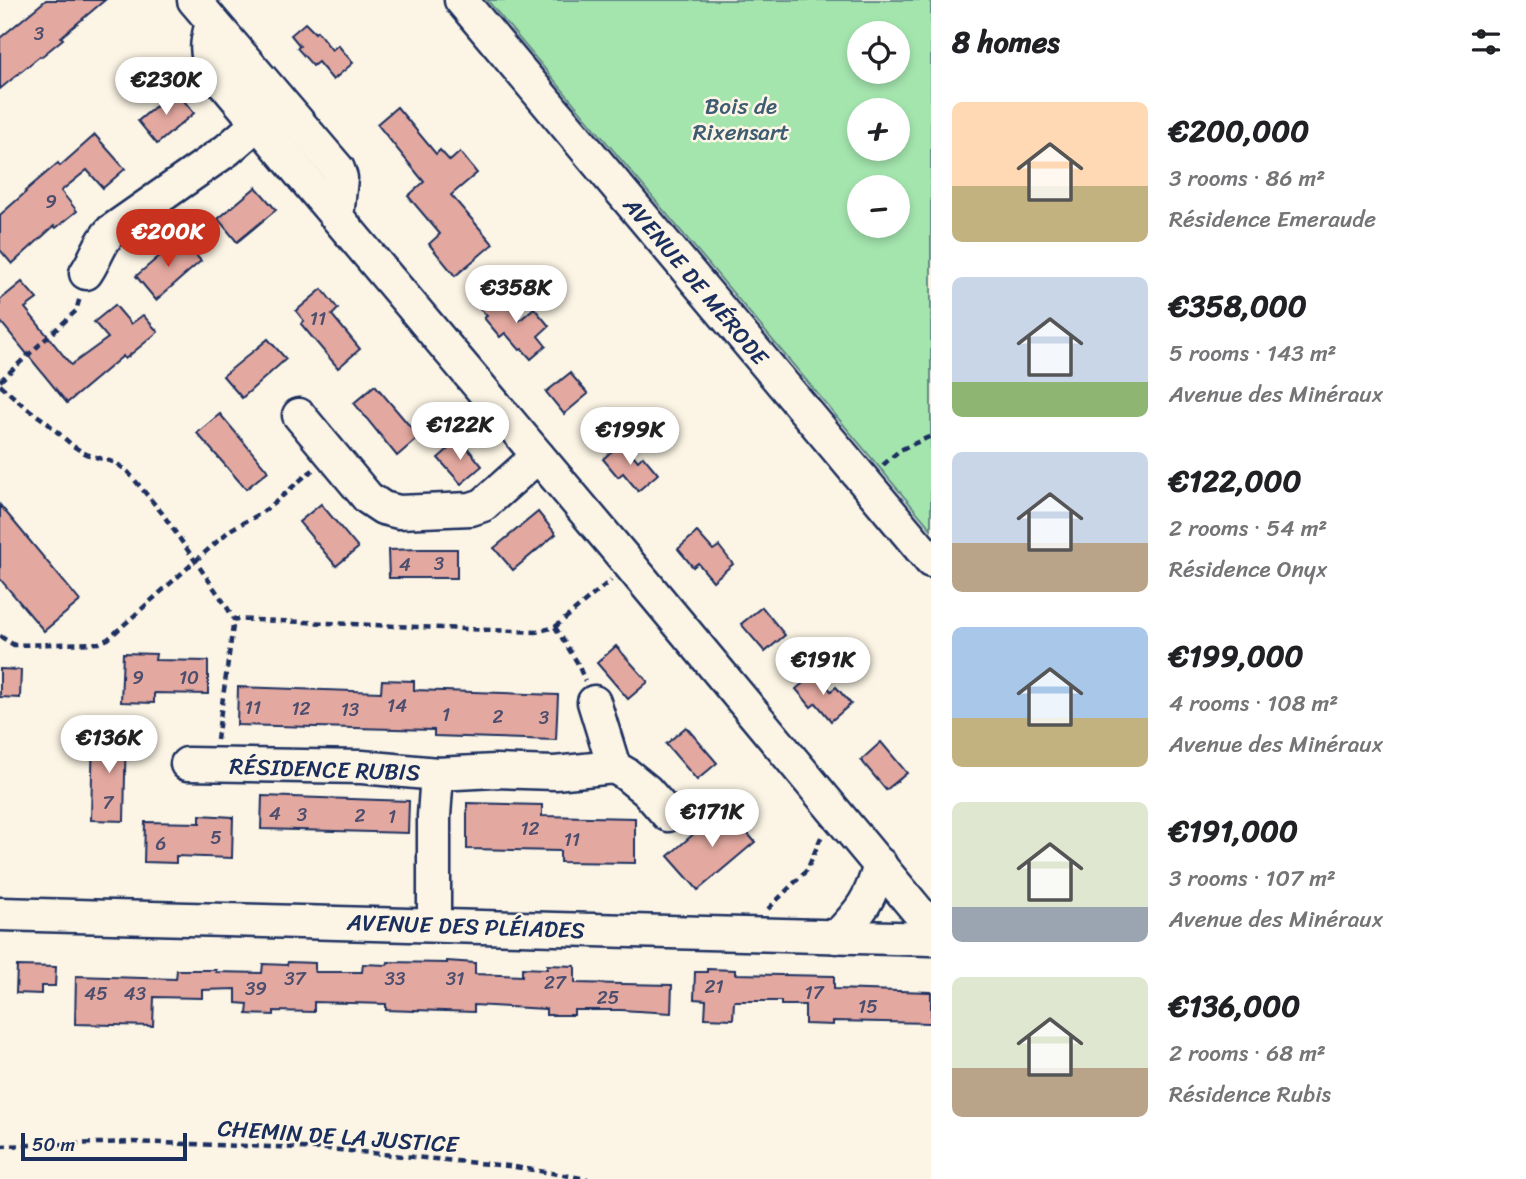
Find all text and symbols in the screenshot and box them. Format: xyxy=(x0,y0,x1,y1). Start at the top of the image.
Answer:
text: 8 homes xyxy=(952,15,1060,69)
house number: 3 xyxy=(34,17,45,50)
map controls xyxy=(847,21,910,238)
button: locate xyxy=(847,21,910,84)
icon: filters xyxy=(1467,23,1505,61)
pin: €230K xyxy=(117,58,215,117)
text: €230K xyxy=(131,59,201,100)
park label: Bois de Rixensart xyxy=(693,86,789,153)
button: + xyxy=(847,98,910,161)
text: €200,000 xyxy=(1169,104,1309,158)
icon: home xyxy=(1008,130,1092,214)
text: 3 rooms · 86 m² xyxy=(1169,158,1325,199)
button: − xyxy=(847,175,910,238)
house number: 9 xyxy=(45,185,57,218)
street label: AVENUE DE MÉRODE xyxy=(612,187,780,376)
text: Résidence Emeraude xyxy=(1169,199,1376,240)
pin: €200K xyxy=(119,210,217,269)
text: €200K xyxy=(132,211,204,252)
pin: €358K xyxy=(467,266,565,325)
text: €358K xyxy=(481,267,551,308)
text: €358,000 xyxy=(1169,279,1307,333)
house number: 11 xyxy=(310,302,326,335)
icon: home xyxy=(1008,305,1092,389)
text: 5 rooms · 143 m² xyxy=(1169,333,1337,374)
text: Avenue des Minéraux xyxy=(1169,374,1383,415)
pin: €122K xyxy=(411,402,509,462)
text: €122K xyxy=(427,404,493,445)
pin: €199K xyxy=(581,407,679,467)
text: €199K xyxy=(596,409,664,450)
text: €122,000 xyxy=(1169,454,1301,508)
icon: home xyxy=(1008,480,1092,564)
text: 2 rooms · 54 m² xyxy=(1169,508,1327,549)
house number: 3 xyxy=(434,547,445,580)
house number: 4 xyxy=(399,548,411,581)
text: Résidence Onyx xyxy=(1169,549,1328,590)
text: €199,000 xyxy=(1169,629,1304,683)
pin: €191K xyxy=(774,638,872,697)
text: €191K xyxy=(791,639,855,680)
icon: home xyxy=(1008,655,1092,739)
house number: 9 xyxy=(132,661,144,694)
house number: 10 xyxy=(179,661,199,694)
text: 4 rooms · 108 m² xyxy=(1169,683,1338,724)
house number: 14 xyxy=(387,689,407,722)
house number: 11 xyxy=(245,691,261,724)
house number: 12 xyxy=(291,692,311,725)
house number: 13 xyxy=(341,693,360,726)
house number: 1 xyxy=(442,698,450,731)
house number: 2 xyxy=(493,700,504,733)
house number: 3 xyxy=(539,701,550,734)
pin: €136K xyxy=(60,716,158,775)
text: €136K xyxy=(77,717,141,758)
text: Avenue des Minéraux xyxy=(1169,724,1383,765)
street label: RÉSIDENCE RUBIS xyxy=(229,746,421,793)
house number: 7 xyxy=(103,786,115,819)
pin: €171K xyxy=(663,790,761,849)
text: €171K xyxy=(681,791,743,832)
house number: 4 xyxy=(269,797,281,830)
house number: 3 xyxy=(297,798,308,831)
house number: 2 xyxy=(355,799,366,832)
house number: 1 xyxy=(388,800,396,833)
text: €191,000 xyxy=(1169,804,1298,858)
house number: 12 xyxy=(520,812,540,845)
house number: 5 xyxy=(210,821,222,854)
house number: 11 xyxy=(564,823,580,856)
house number: 6 xyxy=(156,827,166,860)
icon: home xyxy=(1008,830,1092,914)
text: 3 rooms · 107 m² xyxy=(1169,858,1336,899)
text: Avenue des Minéraux xyxy=(1169,899,1383,940)
street label: AVENUE DES PLÉIADES xyxy=(345,902,586,951)
house number: 37 xyxy=(284,962,307,995)
house number: 33 xyxy=(385,962,406,995)
house number: 31 xyxy=(446,962,464,995)
house number: 27 xyxy=(544,966,567,999)
house number: 21 xyxy=(704,970,724,1003)
house number: 39 xyxy=(245,972,267,1005)
house number: 17 xyxy=(804,976,825,1009)
house number: 45 xyxy=(84,977,108,1010)
house number: 43 xyxy=(124,977,147,1010)
text: €136,000 xyxy=(1169,979,1300,1033)
house number: 25 xyxy=(597,981,620,1014)
house number: 15 xyxy=(858,990,878,1023)
icon: home xyxy=(1008,1005,1092,1089)
text: 2 rooms · 68 m² xyxy=(1169,1033,1326,1074)
text: Résidence Rubis xyxy=(1169,1074,1331,1115)
street label: CHEMIN DE LA JUSTICE xyxy=(216,1108,461,1165)
text: 50 m xyxy=(32,1128,75,1161)
scale bar xyxy=(21,1130,187,1162)

